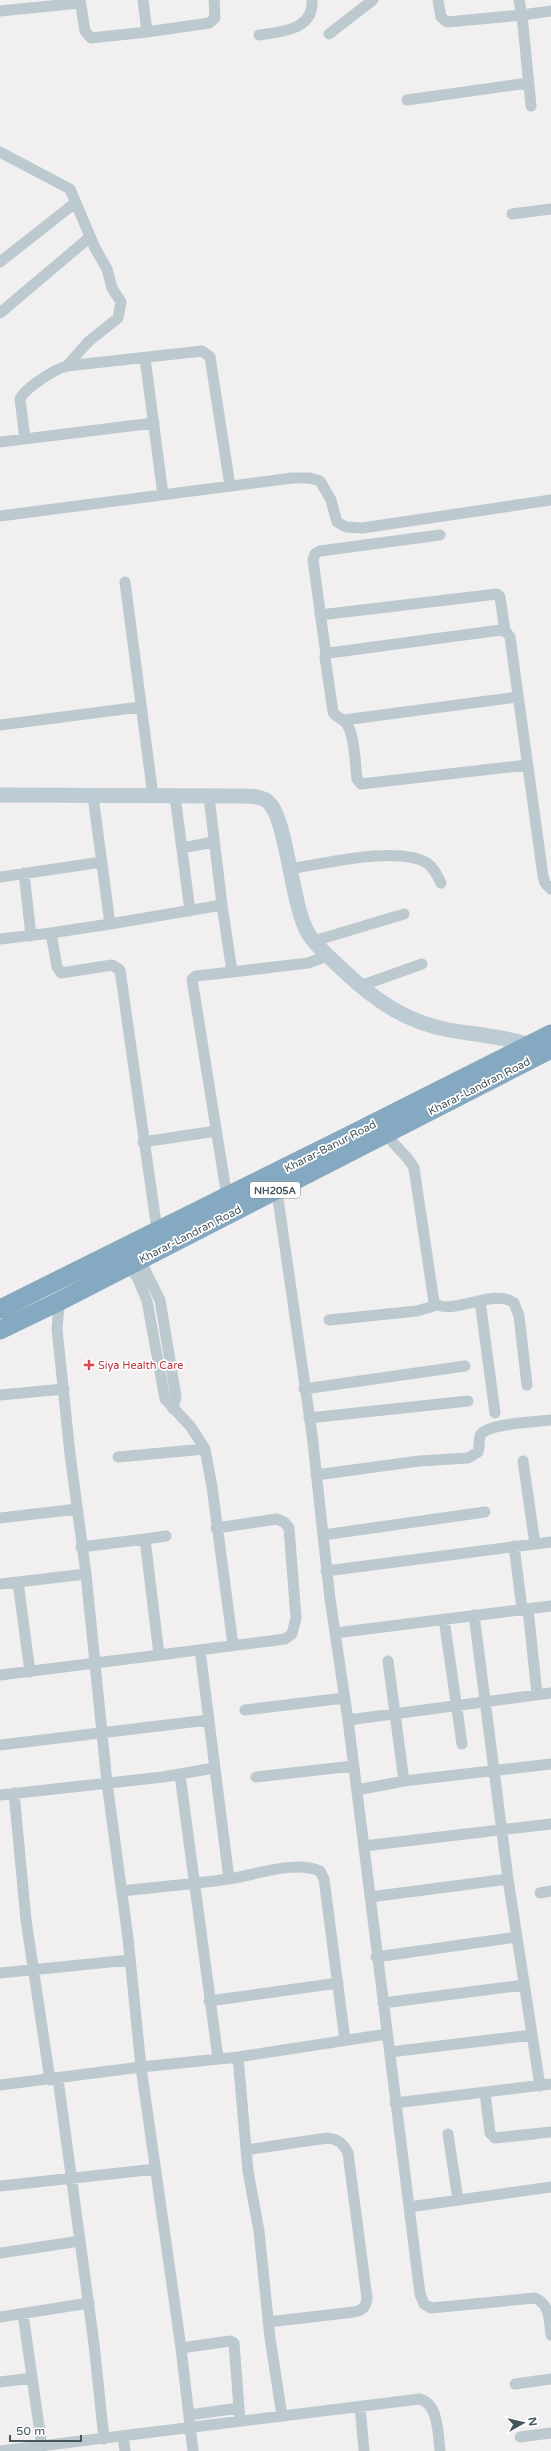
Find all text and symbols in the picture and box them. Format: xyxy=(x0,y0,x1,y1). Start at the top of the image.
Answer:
street label: Kharar-Landran Road xyxy=(426,1055,533,1118)
street label: Kharar-Banur Road xyxy=(282,1118,378,1175)
road number: NH205A xyxy=(250,1182,300,1198)
street label: Kharar-Landran Road xyxy=(137,1203,244,1266)
marker: Siya Health Care xyxy=(83,1359,95,1371)
place label: Siya Health Care xyxy=(98,1359,183,1372)
north arrow xyxy=(503,2403,543,2443)
text: N xyxy=(525,2416,539,2427)
scale bar xyxy=(10,2417,81,2443)
text: 50 m xyxy=(16,2424,45,2438)

